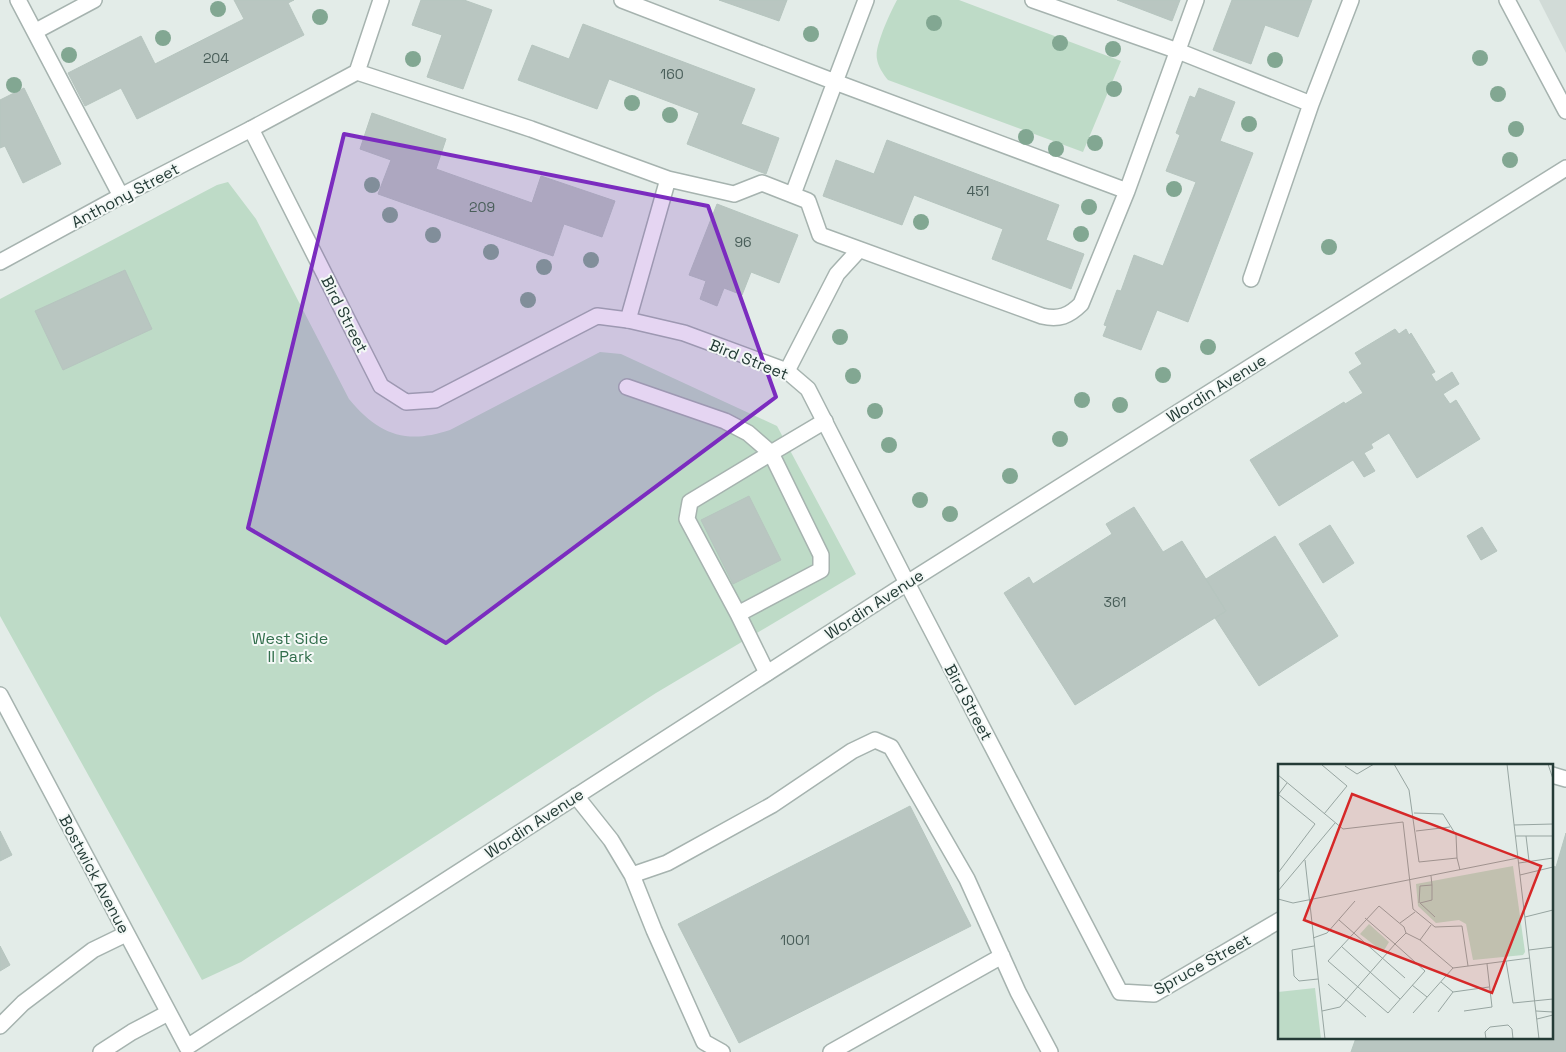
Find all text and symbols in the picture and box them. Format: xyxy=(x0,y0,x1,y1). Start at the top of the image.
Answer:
house number: 204 xyxy=(203,49,229,67)
house number: 160 xyxy=(660,65,684,83)
street label: Anthony Street xyxy=(68,158,183,233)
house number: 451 xyxy=(967,182,989,200)
house number: 209 xyxy=(469,198,495,216)
house number: 96 xyxy=(734,233,752,251)
street label: Bird Street xyxy=(316,272,373,356)
street label: Bird Street xyxy=(706,334,791,385)
street label: Wordin Avenue xyxy=(1162,349,1270,427)
street label: Wordin Avenue xyxy=(821,565,928,644)
house number: 361 xyxy=(1104,593,1126,611)
park label: West Side II Park xyxy=(252,628,328,667)
street label: Bird Street xyxy=(940,660,997,744)
inset map xyxy=(1278,764,1554,1040)
street label: Wordin Avenue xyxy=(481,784,588,863)
street label: Bostwick Avenue xyxy=(54,811,135,937)
street label: Spruce Street xyxy=(1150,929,1255,1000)
house number: 1001 xyxy=(780,931,810,949)

